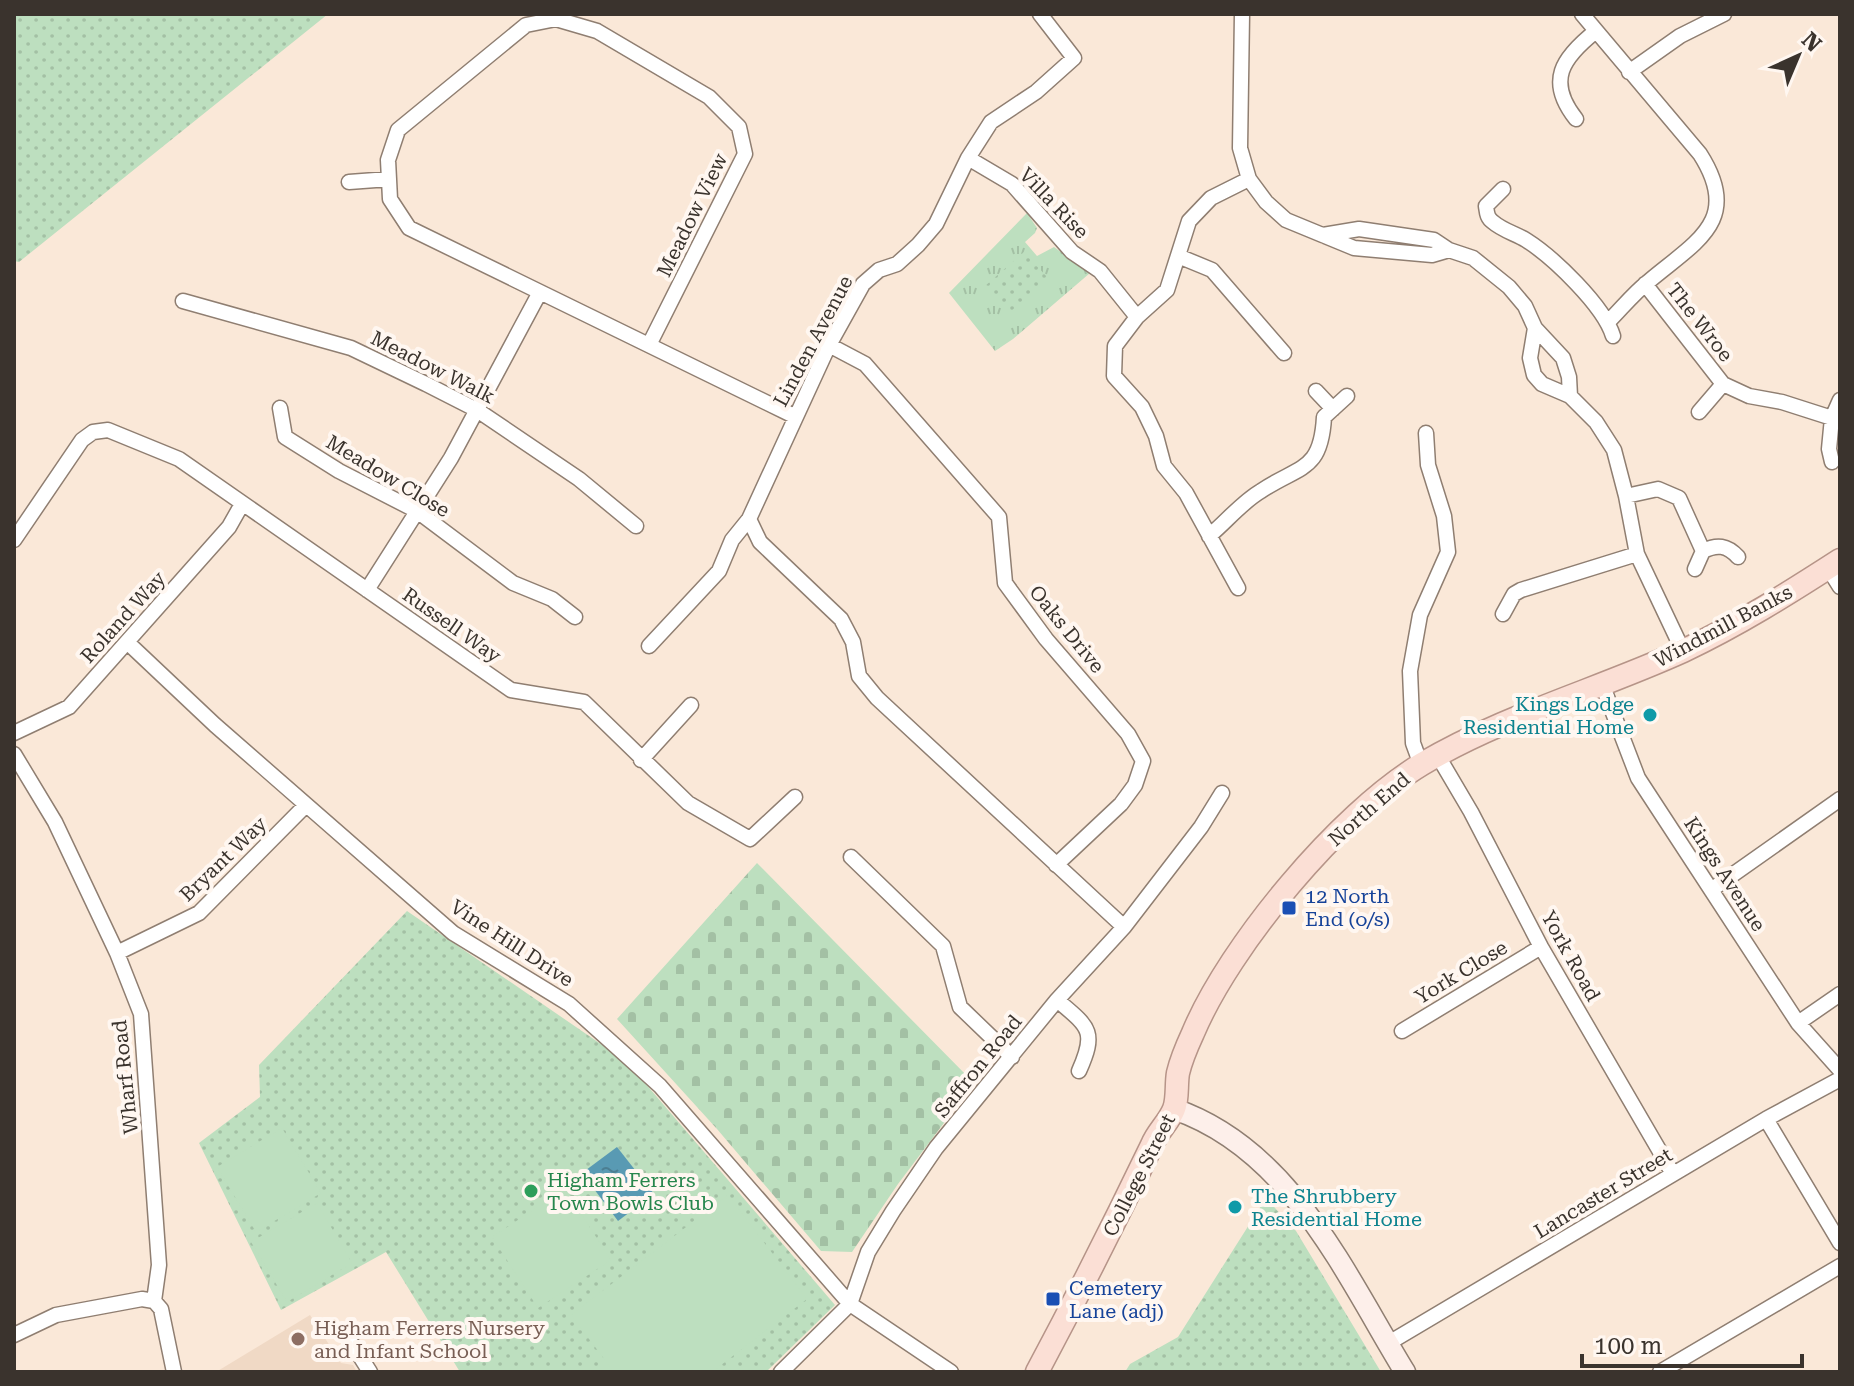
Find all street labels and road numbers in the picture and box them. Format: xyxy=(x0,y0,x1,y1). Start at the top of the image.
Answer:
street label: Meadow View xyxy=(652,149,732,281)
street label: Villa Rise xyxy=(1014,163,1094,243)
street label: Linden Avenue xyxy=(768,271,858,411)
street label: The Wroe xyxy=(1662,278,1738,366)
street label: Meadow Walk xyxy=(367,325,499,409)
street label: Meadow Close xyxy=(322,430,454,522)
street label: Roland Way xyxy=(76,566,171,668)
street label: Windmill Banks xyxy=(1650,579,1796,673)
street label: Oaks Drive xyxy=(1024,580,1110,678)
street label: Russell Way xyxy=(398,582,506,668)
street label: North End xyxy=(1323,767,1415,851)
street label: Bryant Way xyxy=(175,812,271,906)
street label: Kings Avenue xyxy=(1679,812,1771,936)
street label: Vine Hill Drive xyxy=(446,894,578,992)
street label: York Road xyxy=(1536,907,1606,1006)
street label: York Close xyxy=(1410,935,1512,1009)
street label: Saffron Road xyxy=(929,1010,1027,1122)
street label: Wharf Road xyxy=(107,1019,143,1135)
street label: College Street xyxy=(1098,1109,1180,1240)
street label: Lancaster Street xyxy=(1530,1142,1677,1244)

